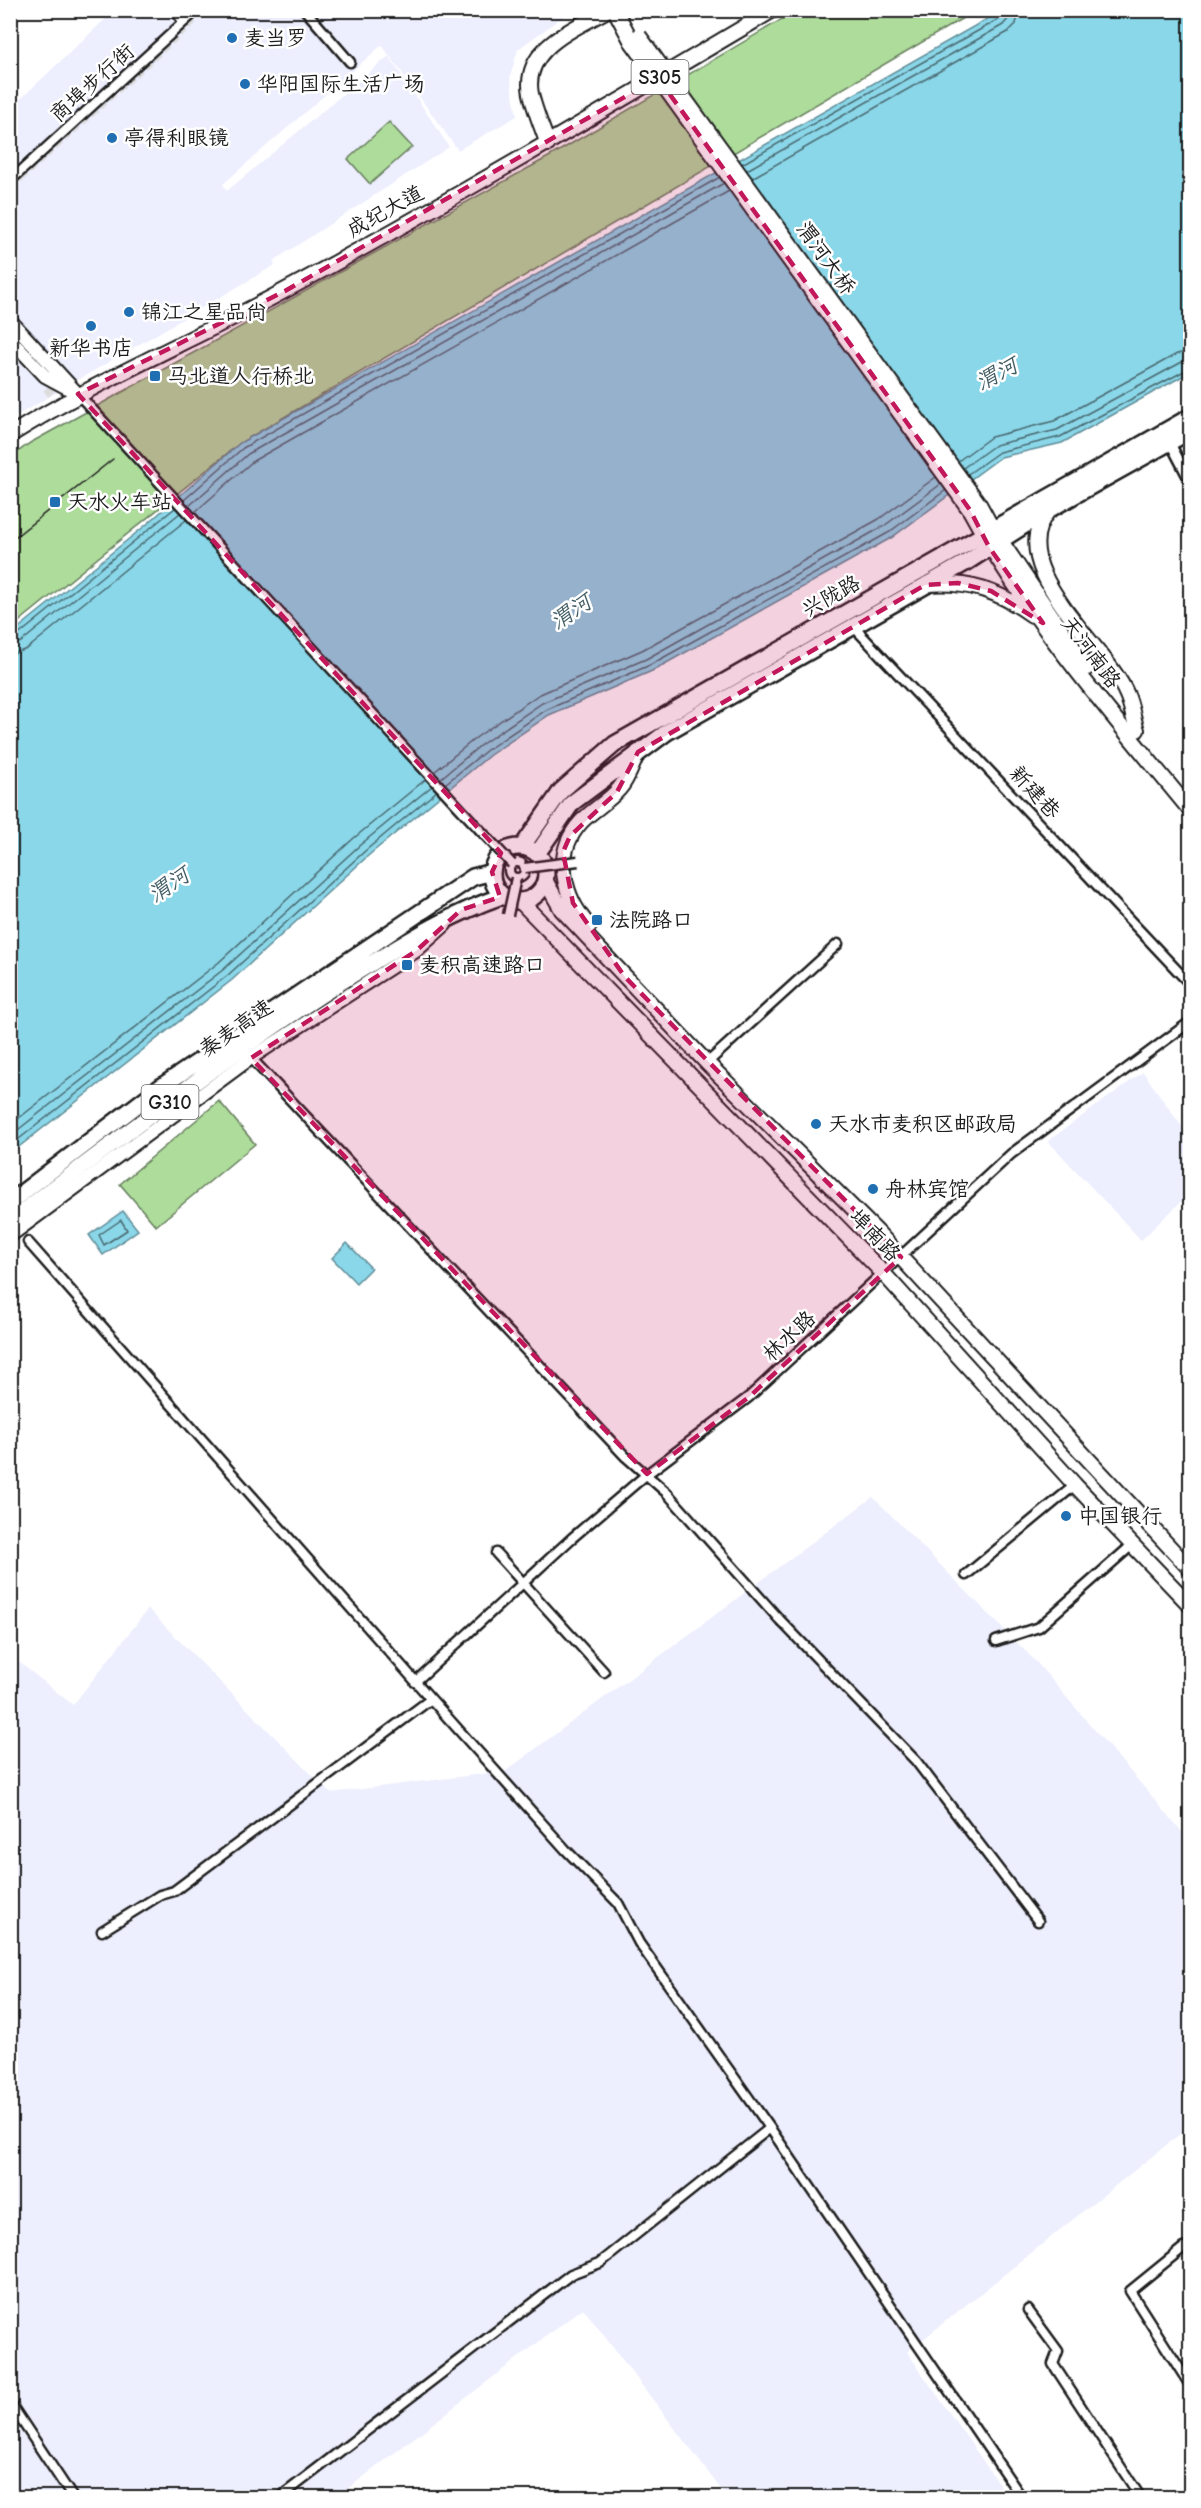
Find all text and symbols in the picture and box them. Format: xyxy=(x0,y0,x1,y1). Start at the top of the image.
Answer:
place label: 麦当罗 xyxy=(244,26,307,50)
marker: 麦当罗 xyxy=(225,31,239,45)
street label: 商埠步行街 xyxy=(45,39,139,127)
road number: S305 xyxy=(632,60,688,94)
place label: 华阳国际生活广场 xyxy=(257,72,425,96)
marker: 华阳国际生活广场 xyxy=(238,77,252,91)
place label: 亭得利眼镜 xyxy=(124,126,229,150)
marker: 亭得利眼镜 xyxy=(105,131,119,145)
street label: 成纪大道 xyxy=(342,180,428,242)
street label: 渭河大桥 xyxy=(792,217,860,299)
place label: 锦江之星品尚 xyxy=(141,300,267,324)
marker: 锦江之星品尚 xyxy=(122,305,136,319)
marker: 新华书店 xyxy=(84,319,98,333)
place label: 新华书店 xyxy=(49,336,133,360)
water label: 渭河 xyxy=(971,351,1025,396)
place label: 马北道人行桥北 xyxy=(167,364,314,388)
marker: 马北道人行桥北 xyxy=(148,369,162,383)
place label: 天水火车站 xyxy=(67,490,172,514)
marker: 天水火车站 xyxy=(48,495,62,509)
street label: 兴陇路 xyxy=(798,570,864,622)
water label: 渭河 xyxy=(545,587,599,635)
street label: 天河南路 xyxy=(1056,611,1126,693)
street label: 新建巷 xyxy=(1005,761,1065,823)
water label: 渭河 xyxy=(143,860,197,908)
place label: 法院路口 xyxy=(609,908,693,932)
marker: 法院路口 xyxy=(590,913,604,927)
place label: 麦积高速路口 xyxy=(419,953,545,977)
marker: 麦积高速路口 xyxy=(400,958,414,972)
street label: 秦麦高速 xyxy=(195,994,277,1062)
road number: G310 xyxy=(142,1085,198,1119)
place label: 天水市麦积区邮政局 xyxy=(828,1112,1017,1136)
marker: 天水市麦积区邮政局 xyxy=(809,1117,823,1131)
place label: 舟林宾馆 xyxy=(885,1177,969,1201)
marker: 舟林宾馆 xyxy=(866,1182,880,1196)
street label: 埠南路 xyxy=(844,1204,906,1266)
street label: 林水路 xyxy=(758,1306,820,1366)
place label: 中国银行 xyxy=(1078,1504,1162,1528)
marker: 中国银行 xyxy=(1059,1509,1073,1523)

